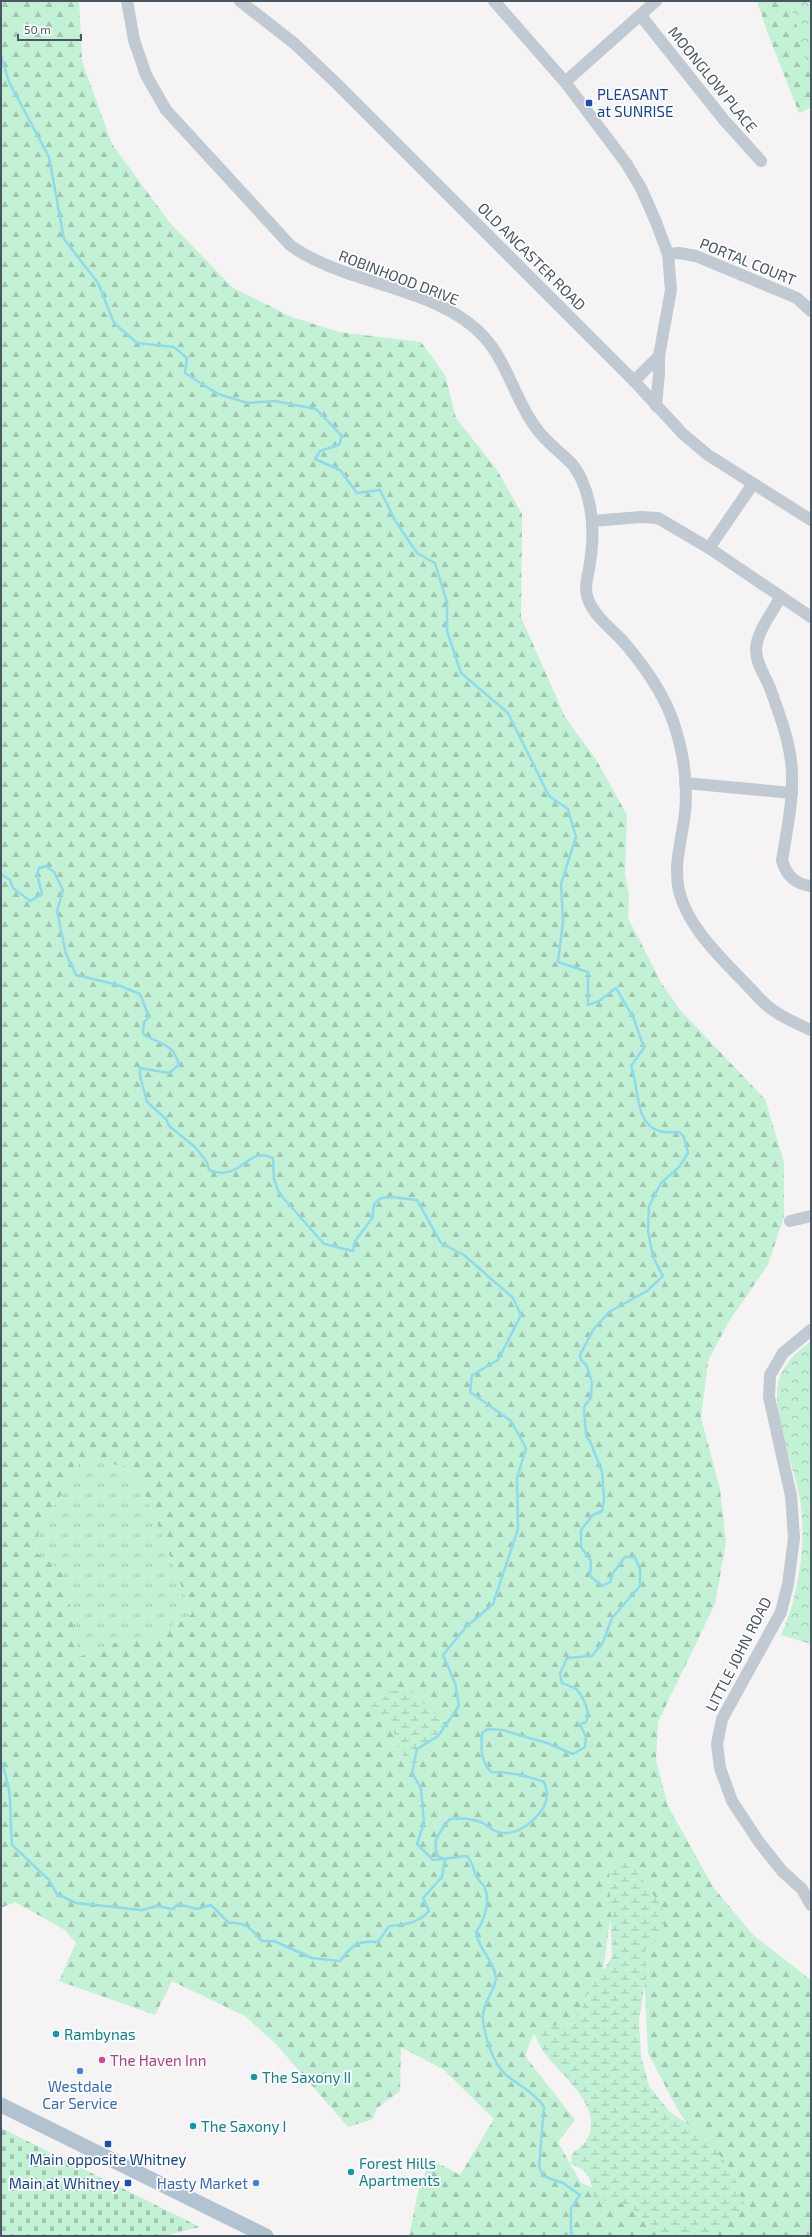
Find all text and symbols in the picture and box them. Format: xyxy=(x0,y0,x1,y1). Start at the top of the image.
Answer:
scale bar xyxy=(18,16,81,42)
text: 50 m xyxy=(24,22,51,36)
street label: MOONGLOW PLACE xyxy=(665,23,761,135)
place label: PLEASANT at SUNRISE xyxy=(597,85,673,120)
marker: PLEASANT at SUNRISE xyxy=(584,98,594,108)
street label: OLD ANCASTER ROAD xyxy=(474,198,590,314)
street label: PORTAL COURT xyxy=(697,234,799,289)
street label: ROBINHOOD DRIVE xyxy=(336,246,462,308)
street label: LITTLE JOHN ROAD xyxy=(701,1594,775,1714)
place label: Rambynas xyxy=(64,2025,136,2043)
marker: Rambynas xyxy=(51,2029,61,2039)
place label: The Haven Inn xyxy=(110,2051,206,2069)
marker: The Haven Inn xyxy=(97,2055,107,2065)
marker: Westdale Car Service xyxy=(75,2066,85,2076)
place label: The Saxony II xyxy=(262,2068,351,2086)
marker: The Saxony II xyxy=(249,2072,259,2082)
place label: Westdale Car Service xyxy=(42,2077,118,2112)
place label: The Saxony I xyxy=(201,2117,286,2135)
marker: The Saxony I xyxy=(188,2121,198,2131)
marker: Main opposite Whitney xyxy=(103,2139,113,2149)
place label: Main opposite Whitney xyxy=(30,2150,187,2168)
place label: Forest Hills Apartments xyxy=(359,2154,440,2189)
marker: Forest Hills Apartments xyxy=(346,2167,356,2177)
place label: Main at Whitney xyxy=(9,2174,120,2192)
place label: Hasty Market xyxy=(157,2174,248,2192)
marker: Main at Whitney xyxy=(123,2178,133,2188)
marker: Hasty Market xyxy=(251,2178,261,2188)

